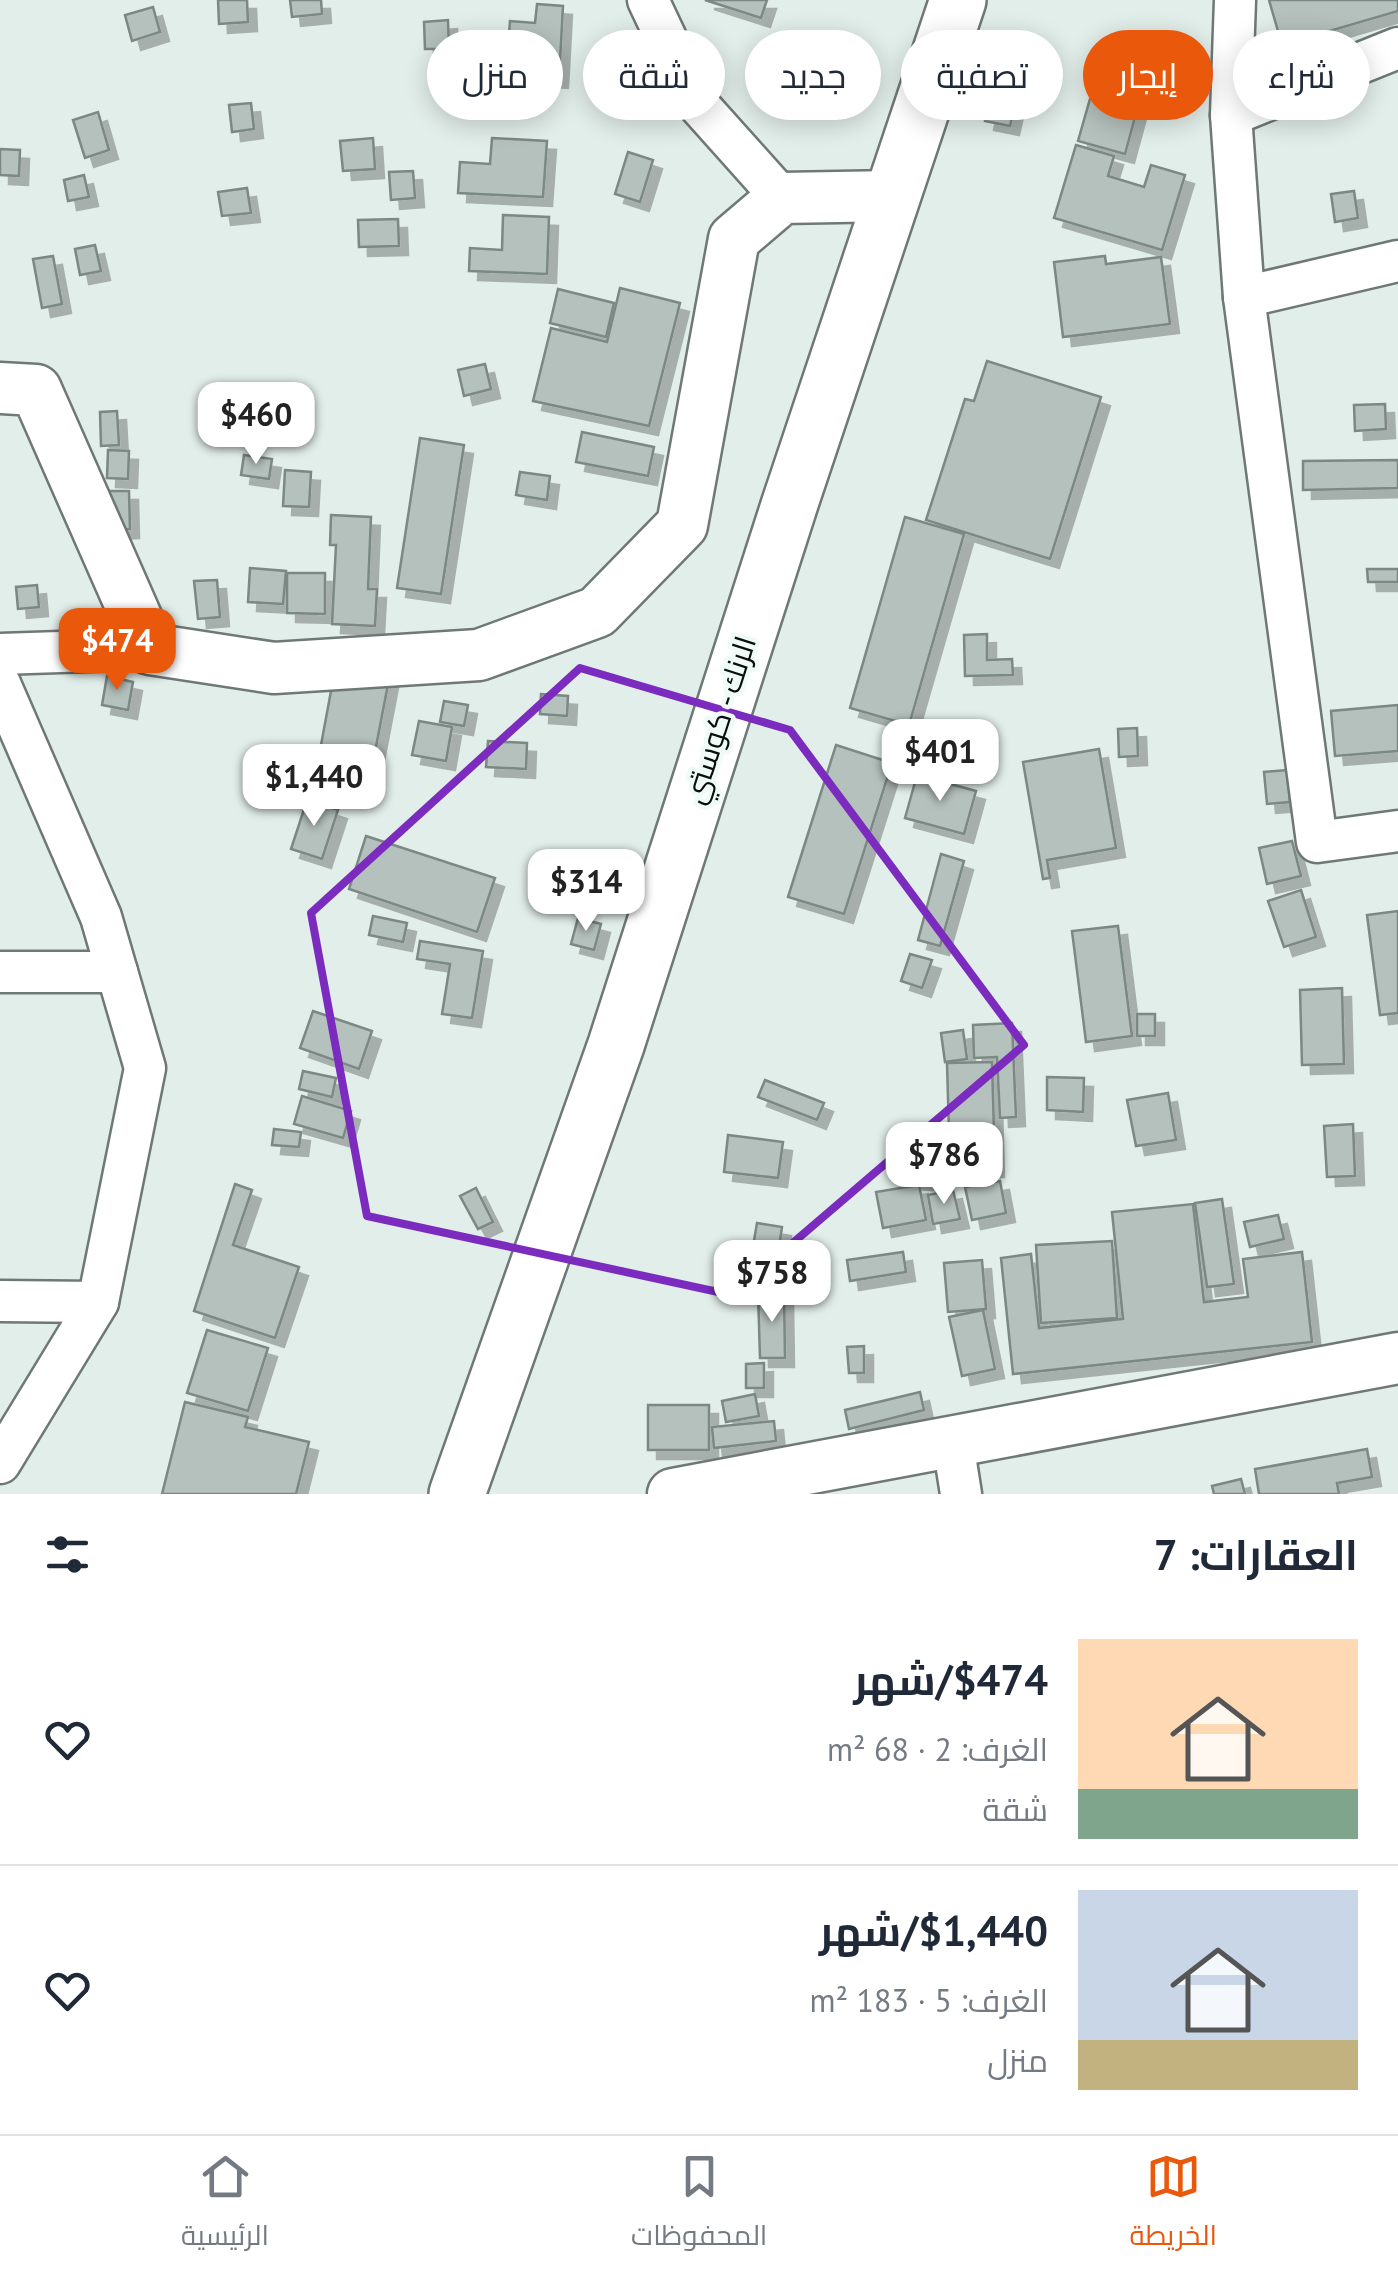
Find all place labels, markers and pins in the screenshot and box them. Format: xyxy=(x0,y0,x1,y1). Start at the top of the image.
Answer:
pin: $460 xyxy=(197,382,315,467)
pin: $474 xyxy=(58,608,176,693)
pin: $401 xyxy=(881,719,999,804)
pin: $1,440 xyxy=(233,744,395,829)
pin: $314 xyxy=(527,849,645,934)
pin: $786 xyxy=(885,1122,1003,1207)
pin: $758 xyxy=(713,1240,831,1325)

